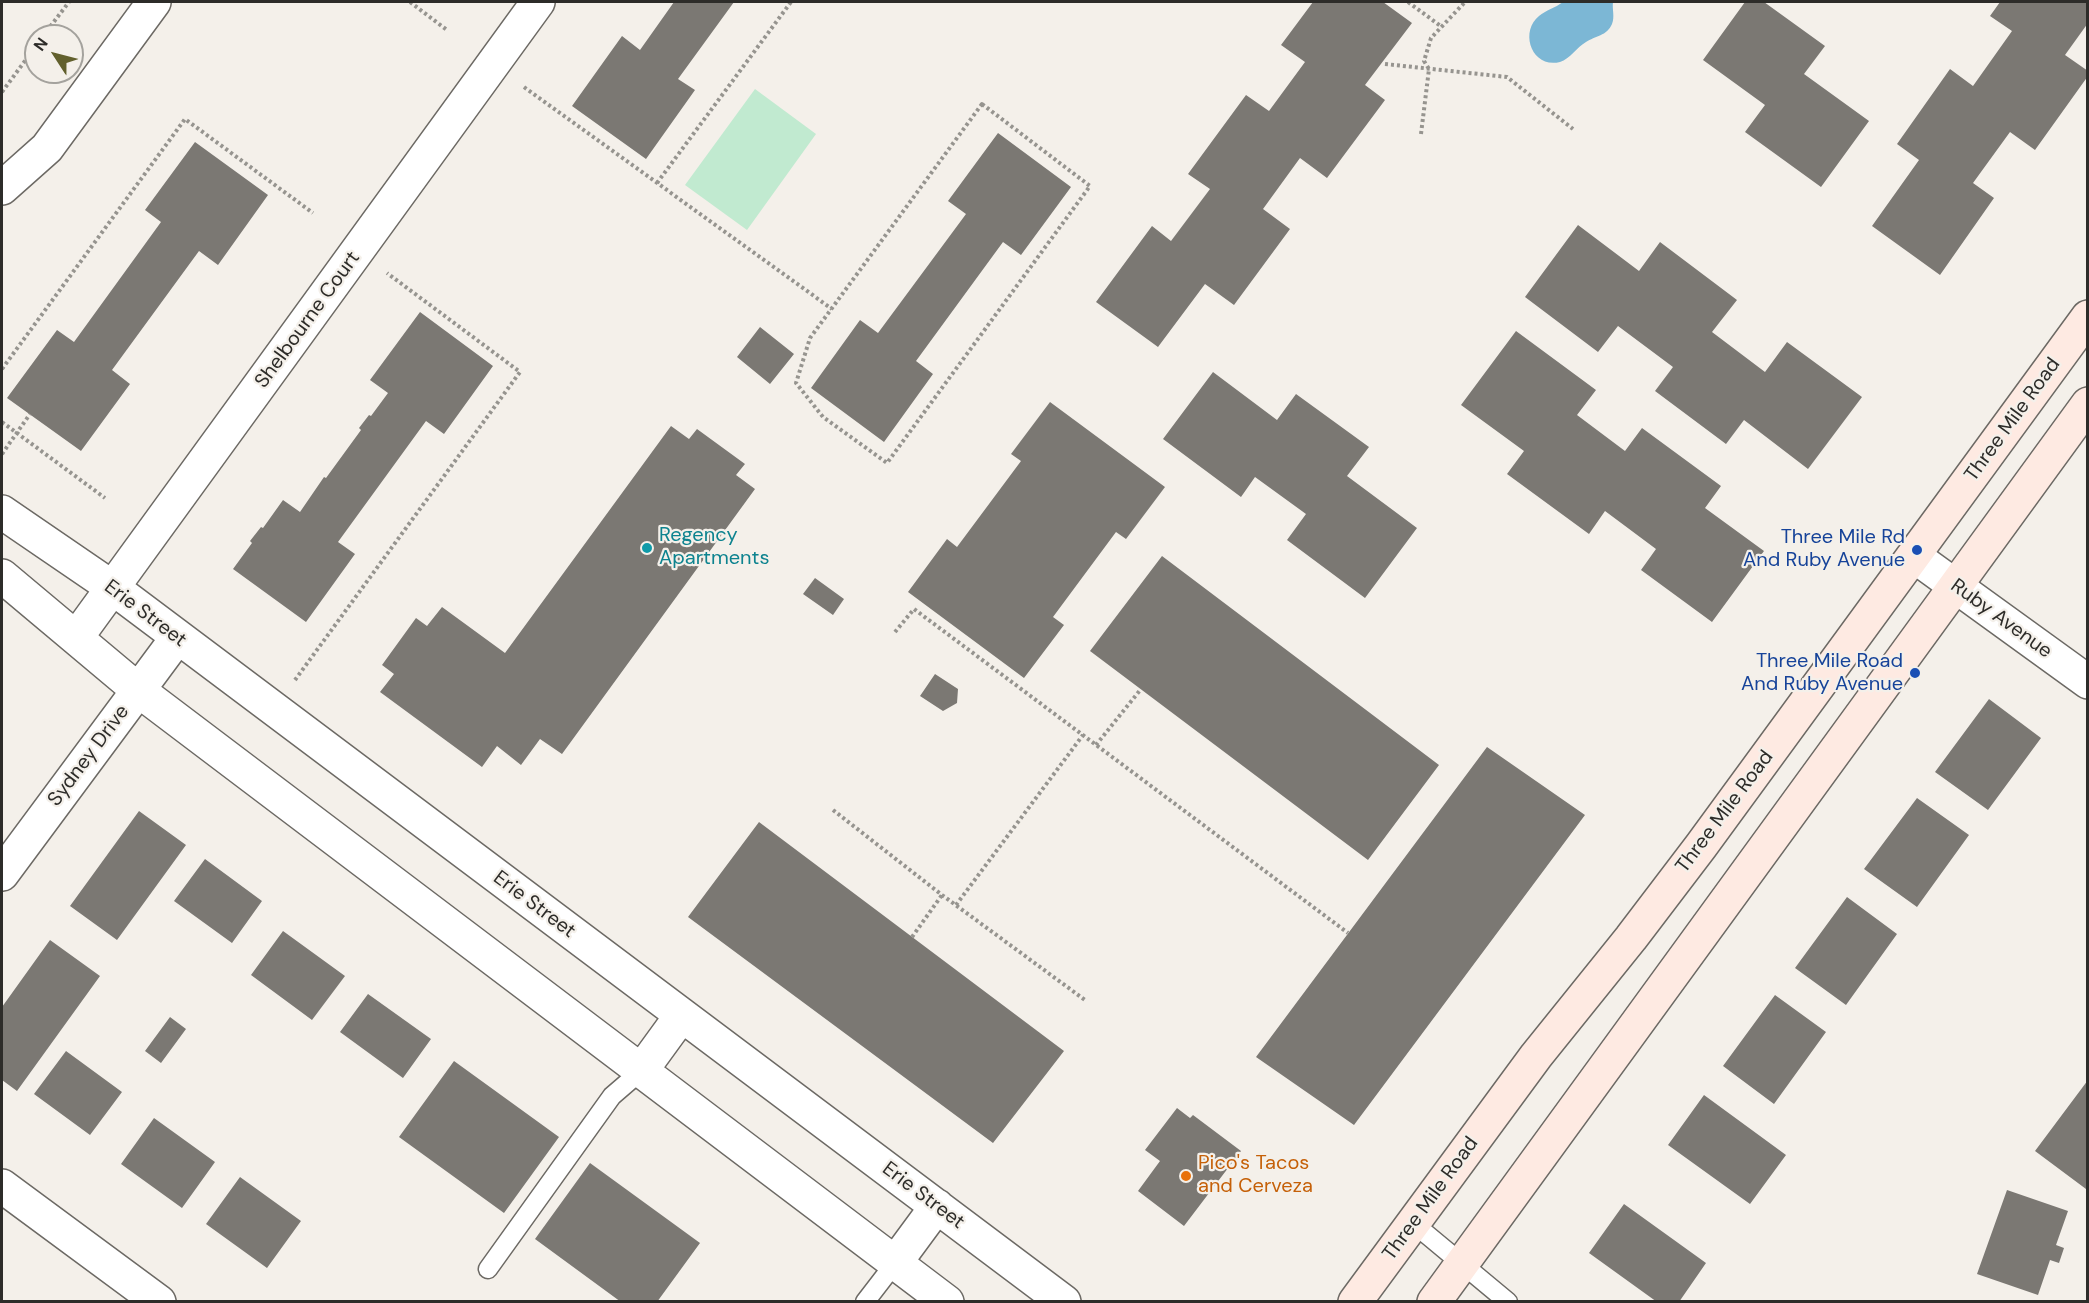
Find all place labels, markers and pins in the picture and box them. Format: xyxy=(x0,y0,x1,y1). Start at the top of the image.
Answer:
place label: Regency Apartments xyxy=(659,524,769,571)
place label: Three Mile Rd And Ruby Avenue xyxy=(1743,526,1905,573)
marker: Regency Apartments xyxy=(640,541,654,555)
marker: Three Mile Rd And Ruby Avenue xyxy=(1910,543,1924,557)
place label: Three Mile Road And Ruby Avenue xyxy=(1741,650,1903,697)
marker: Three Mile Road And Ruby Avenue xyxy=(1908,666,1922,680)
place label: Pico's Tacos and Cerveza xyxy=(1198,1152,1313,1199)
marker: Pico's Tacos and Cerveza xyxy=(1179,1169,1193,1183)

